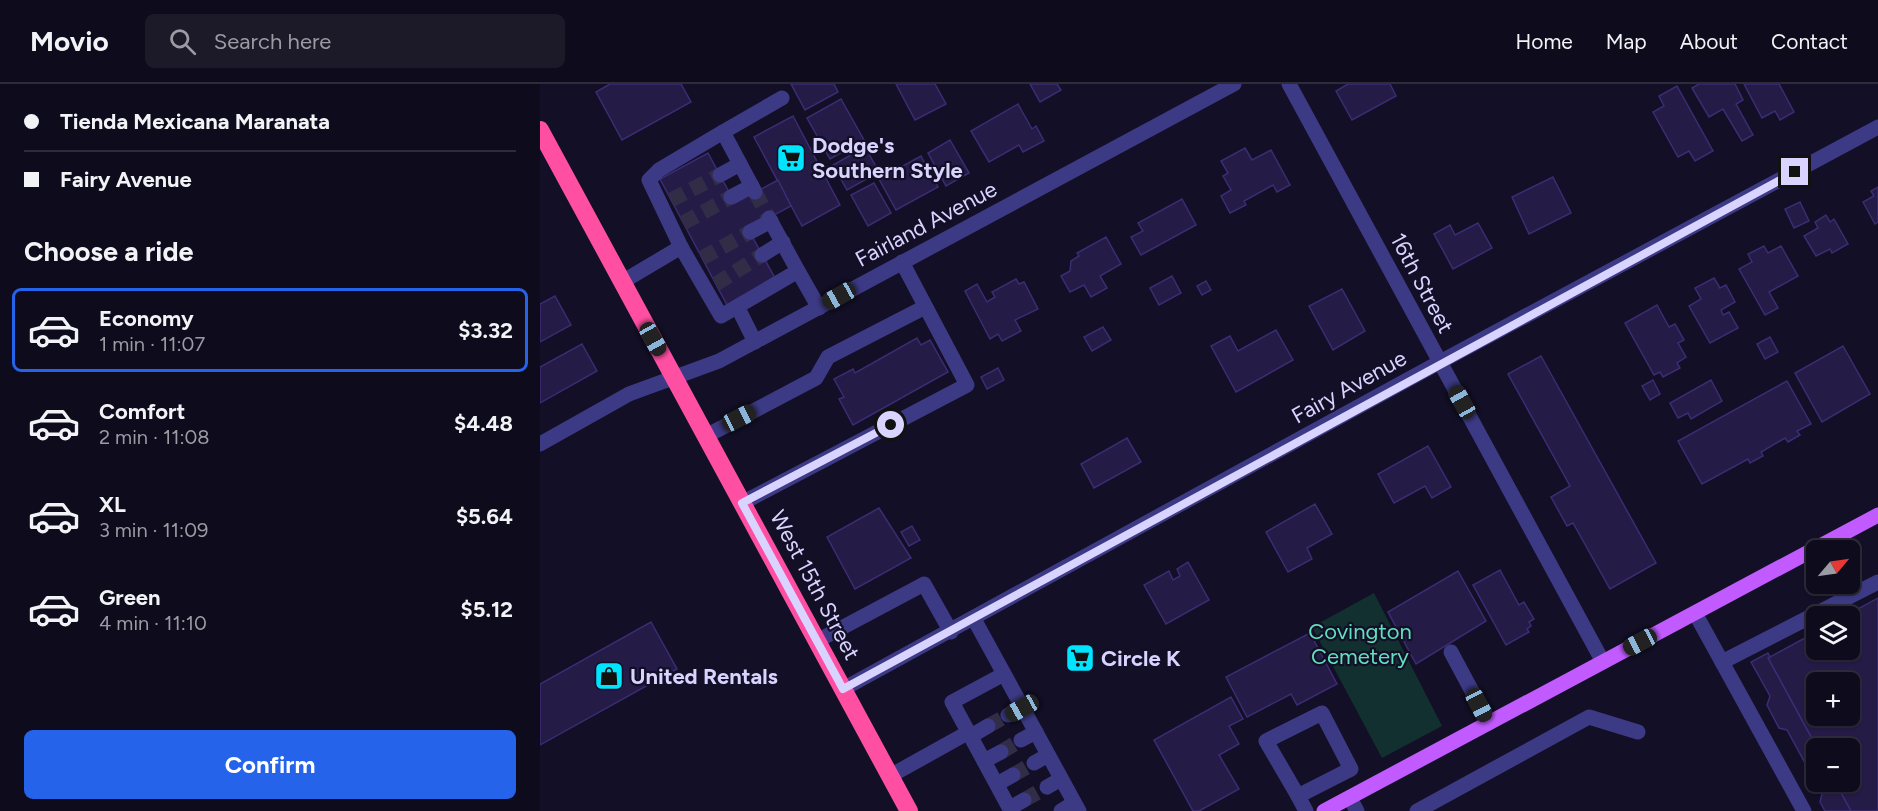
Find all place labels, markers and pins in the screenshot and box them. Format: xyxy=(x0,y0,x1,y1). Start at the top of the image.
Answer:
place label: Dodge's Southern Style xyxy=(812,132,963,184)
supermarket icon: Dodge's Southern Style xyxy=(775,142,807,174)
supermarket icon: Circle K xyxy=(1064,642,1096,674)
place label: Circle K xyxy=(1101,645,1181,672)
shop icon: United Rentals xyxy=(593,660,625,692)
place label: United Rentals xyxy=(630,663,778,690)

